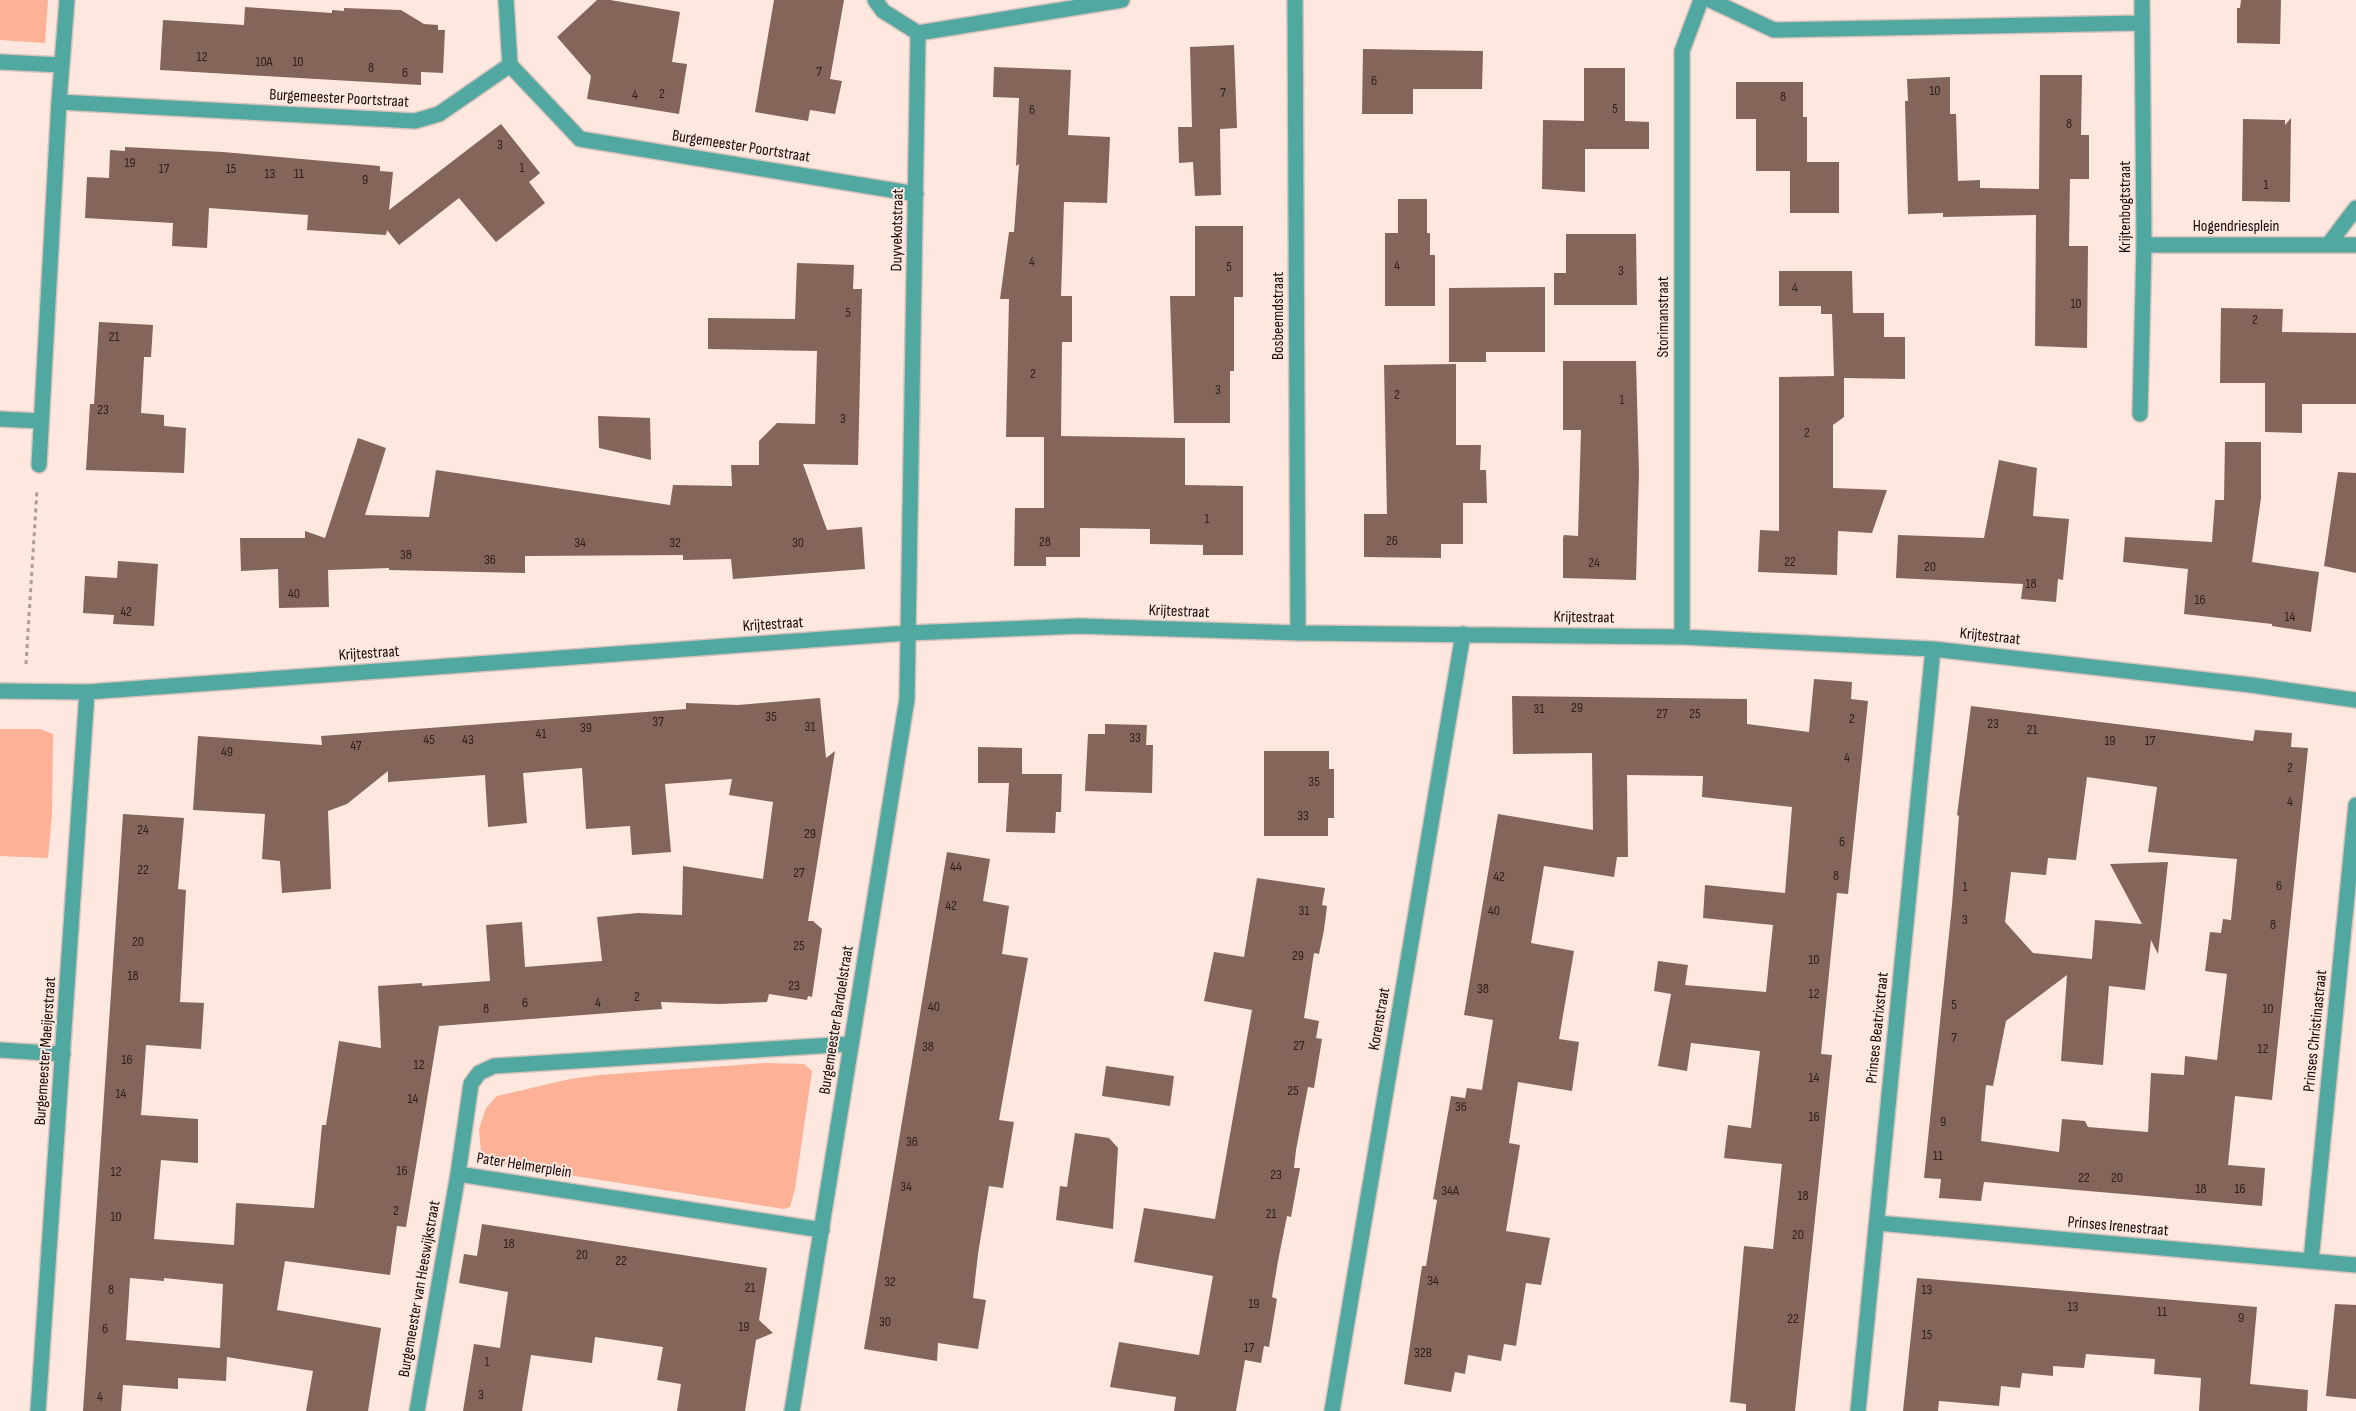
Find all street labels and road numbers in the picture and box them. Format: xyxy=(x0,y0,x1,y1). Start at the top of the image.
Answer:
street label: Burgemeester Poortstraat xyxy=(269,86,409,112)
street label: Burgemeester Poortstraat xyxy=(671,127,811,167)
street label: Krijtenbogtstraat xyxy=(2116,161,2136,253)
street label: Duyvekotstraat xyxy=(888,189,908,271)
street label: Hogendriesplein xyxy=(2193,217,2279,237)
street label: Bosbeemdstraat xyxy=(1269,272,1289,360)
street label: Storimanstraat xyxy=(1654,276,1674,358)
street label: Krijtestraat xyxy=(1148,601,1210,623)
street label: Krijtestraat xyxy=(1553,608,1615,628)
street label: Krijtestraat xyxy=(742,613,804,637)
street label: Krijtestraat xyxy=(1959,624,2021,650)
street label: Krijtestraat xyxy=(338,642,400,666)
street label: Burgemeester Bardoelstraat xyxy=(816,944,858,1096)
street label: Prinses Christinastraat xyxy=(2300,969,2332,1093)
street label: Prinses Beatrixstraat xyxy=(1863,971,1893,1085)
street label: Burgemeester Maeijerstraat xyxy=(31,976,61,1126)
street label: Korenstraat xyxy=(1365,986,1395,1052)
street label: Pater Helmerplein xyxy=(475,1149,573,1183)
street label: Burgemeester van Heeswijkstraat xyxy=(395,1199,445,1379)
street label: Prinses Irenestraat xyxy=(2067,1213,2169,1241)

